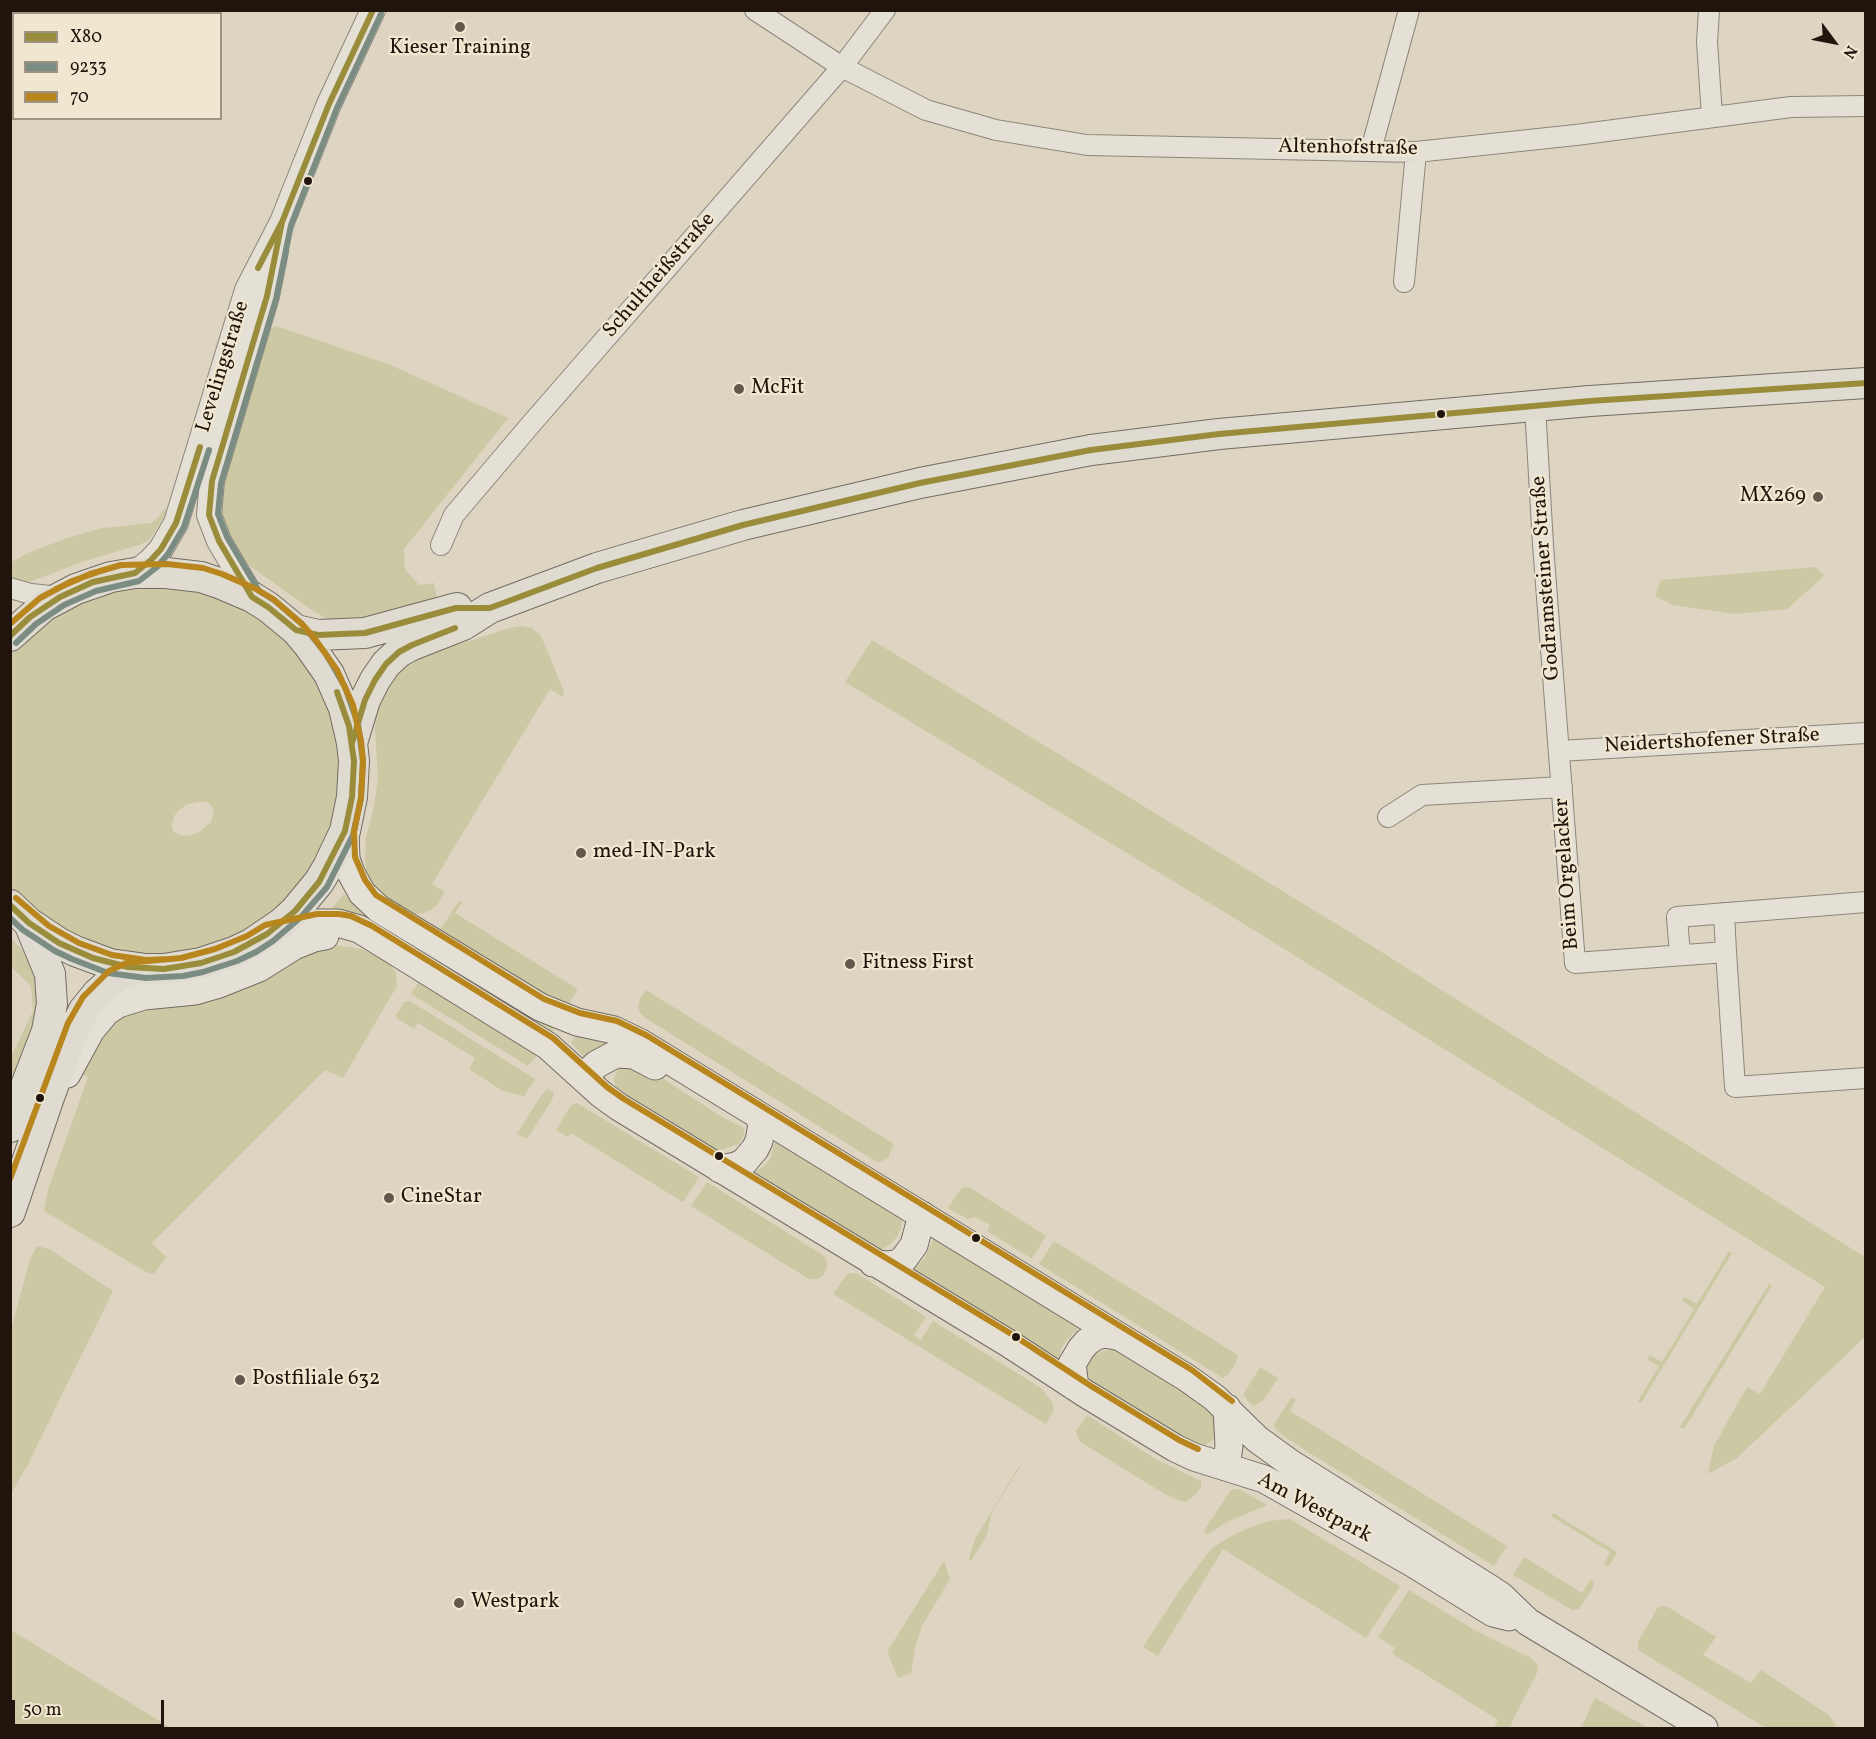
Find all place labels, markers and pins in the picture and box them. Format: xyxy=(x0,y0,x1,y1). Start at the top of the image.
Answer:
marker: Kieser Training xyxy=(453,20,467,34)
place label: Kieser Training xyxy=(389,36,531,62)
unlabelled marker xyxy=(302,175,314,187)
place label: McFit xyxy=(751,376,804,402)
marker: McFit xyxy=(732,382,746,396)
unlabelled marker xyxy=(1435,408,1447,420)
place label: MX269 xyxy=(1740,484,1806,510)
marker: MX269 xyxy=(1811,490,1825,504)
place label: med-IN-Park xyxy=(593,840,716,866)
marker: med-IN-Park xyxy=(574,846,588,860)
place label: Fitness First xyxy=(862,951,974,977)
marker: Fitness First xyxy=(843,957,857,971)
unlabelled marker xyxy=(34,1092,46,1104)
unlabelled marker xyxy=(713,1150,725,1162)
place label: CineStar xyxy=(401,1185,482,1211)
marker: CineStar xyxy=(382,1191,396,1205)
unlabelled marker xyxy=(970,1232,982,1244)
unlabelled marker xyxy=(1010,1331,1022,1343)
place label: Postfiliale 632 xyxy=(252,1367,380,1393)
marker: Postfiliale 632 xyxy=(233,1373,247,1387)
place label: Westpark xyxy=(471,1590,559,1616)
marker: Westpark xyxy=(452,1596,466,1610)

